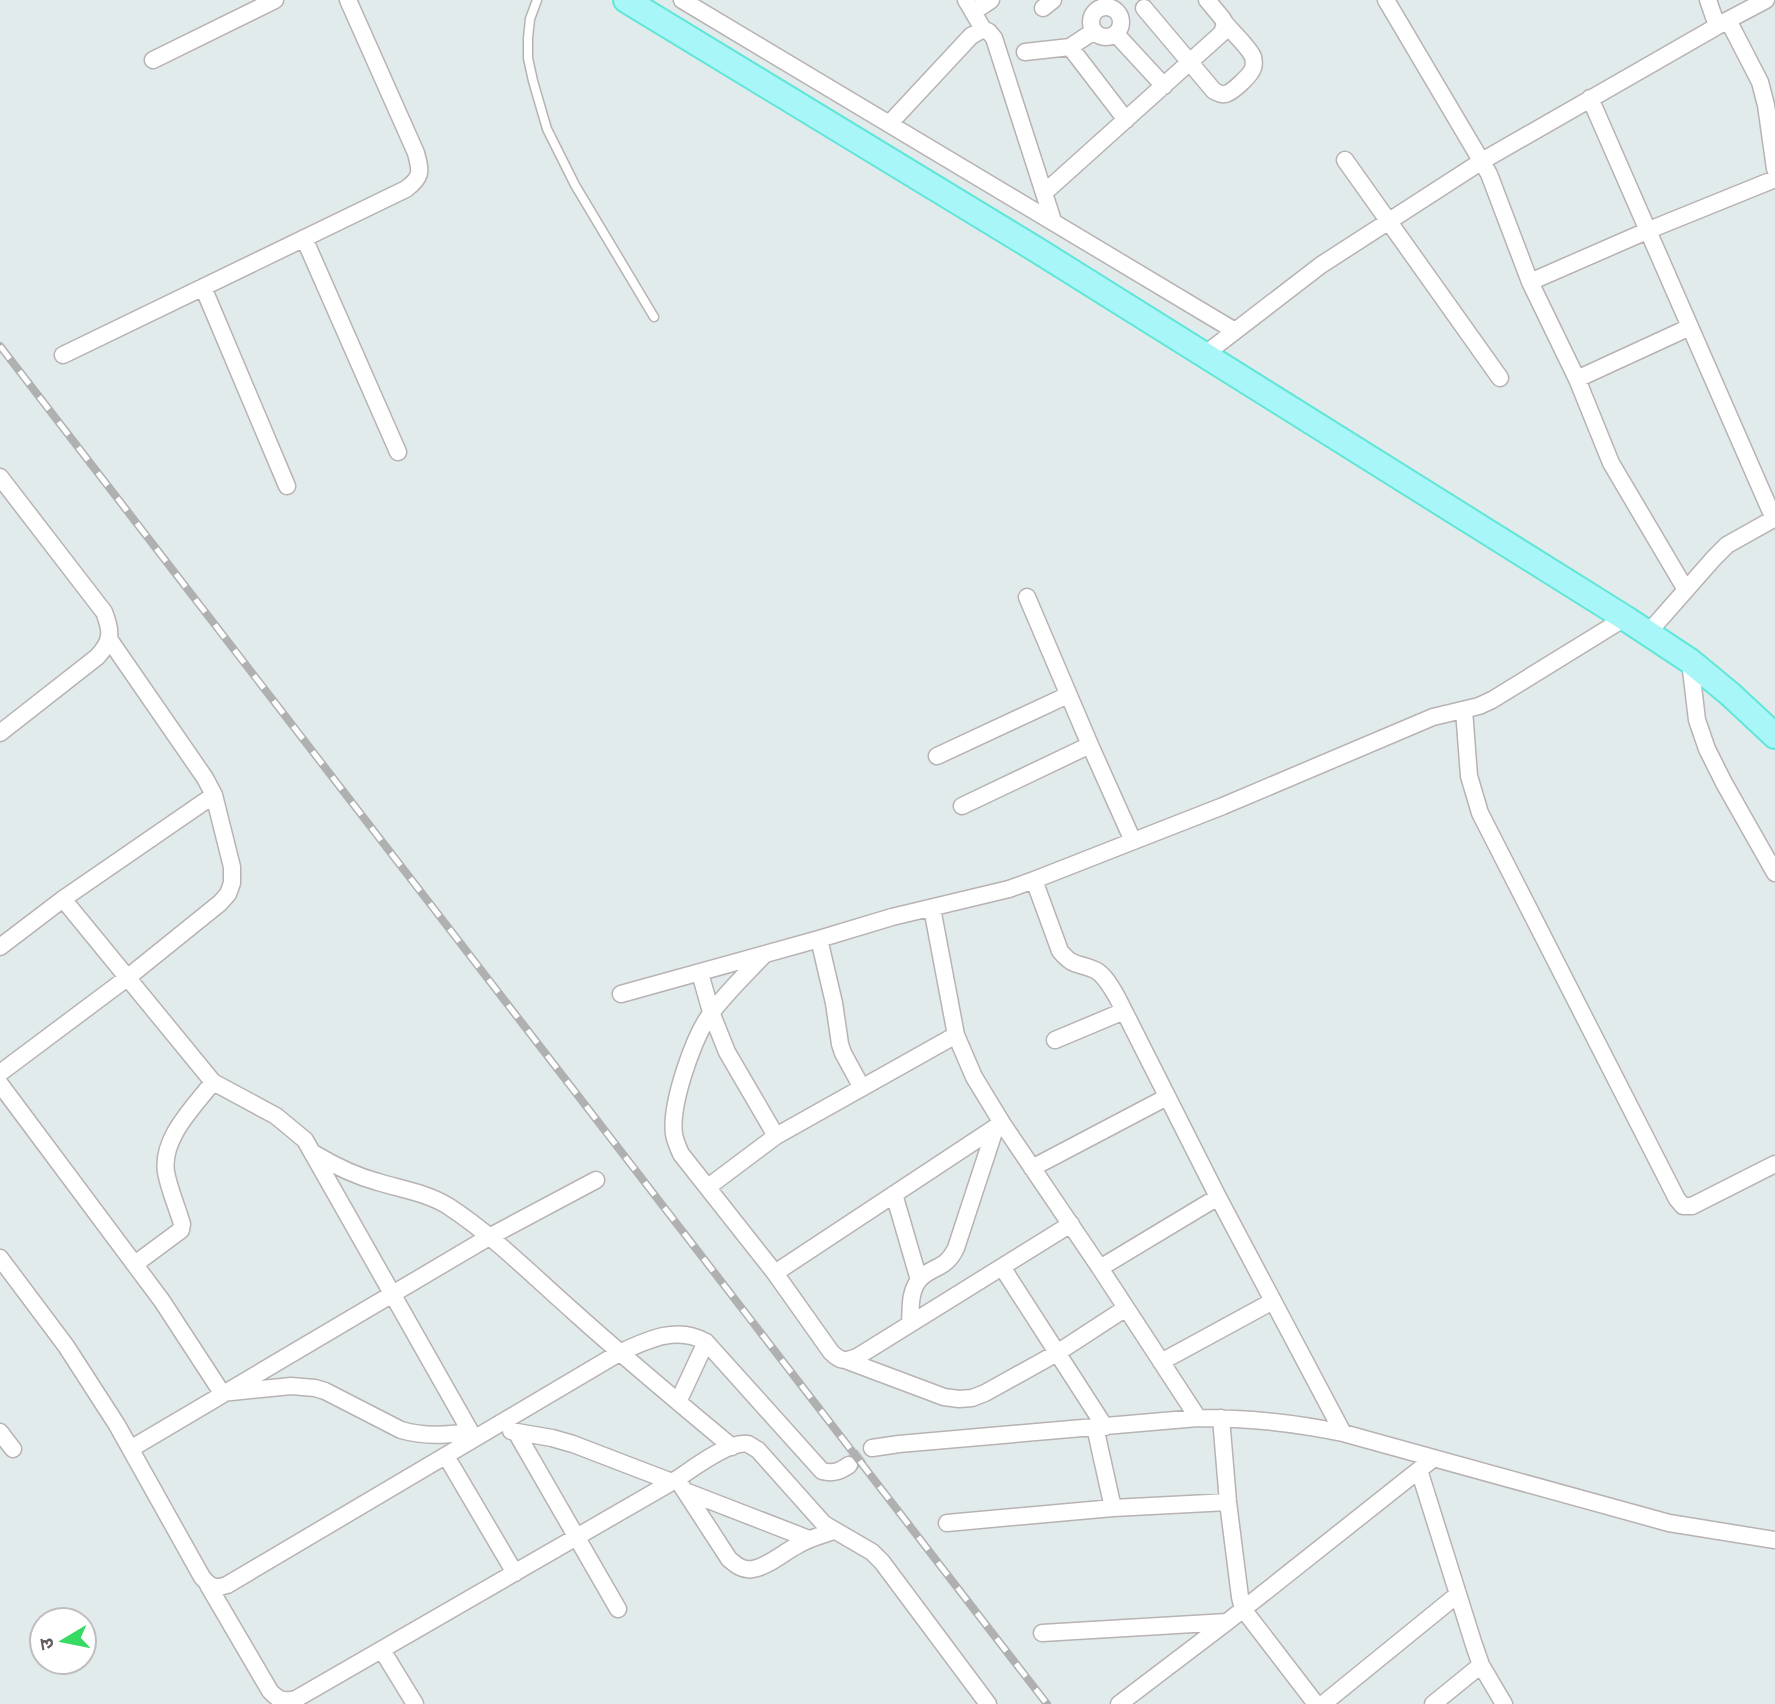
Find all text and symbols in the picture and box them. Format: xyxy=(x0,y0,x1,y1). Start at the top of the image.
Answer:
north arrow xyxy=(28,1606,98,1676)
text: उ xyxy=(34,1636,59,1651)

